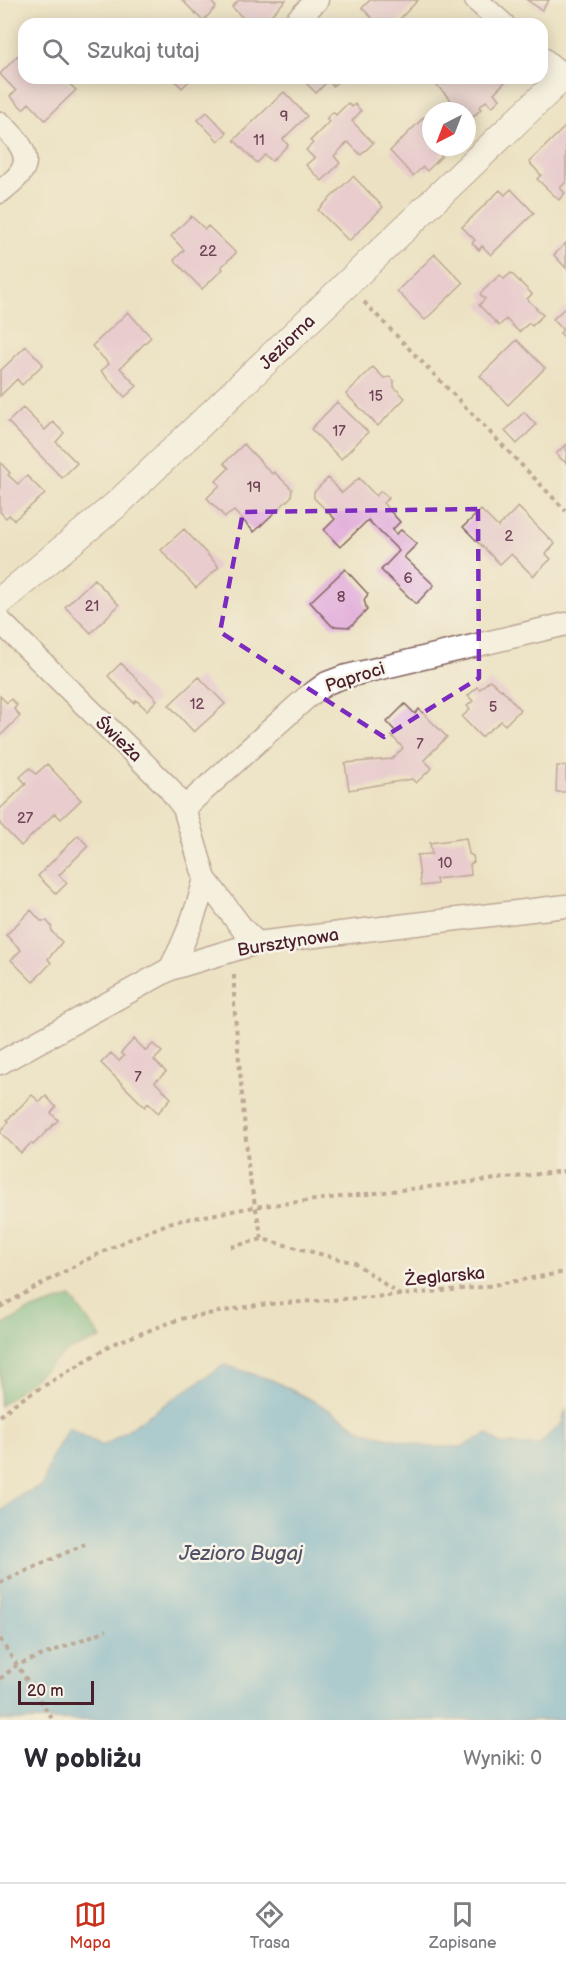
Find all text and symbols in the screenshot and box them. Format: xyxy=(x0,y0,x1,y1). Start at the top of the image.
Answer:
search box xyxy=(18,18,548,84)
icon: search xyxy=(39,35,72,68)
text: Szukaj tutaj xyxy=(87,38,200,65)
north arrow xyxy=(422,102,476,156)
house number: 9 xyxy=(280,107,288,126)
house number: 11 xyxy=(253,131,265,150)
house number: 22 xyxy=(199,242,217,261)
street label: Jeziorna xyxy=(255,311,320,374)
house number: 15 xyxy=(369,387,383,406)
house number: 17 xyxy=(332,422,346,441)
house number: 19 xyxy=(247,478,261,497)
house number: 2 xyxy=(505,527,514,546)
house number: 6 xyxy=(403,569,413,588)
house number: 8 xyxy=(337,588,346,607)
house number: 21 xyxy=(85,597,99,616)
street label: Paproci xyxy=(323,658,388,697)
house number: 12 xyxy=(190,695,204,714)
house number: 5 xyxy=(489,698,497,717)
street label: Świeża xyxy=(91,711,148,767)
house number: 7 xyxy=(416,735,424,754)
house number: 27 xyxy=(17,809,34,828)
house number: 10 xyxy=(438,854,452,873)
street label: Bursztynowa xyxy=(236,924,340,961)
house number: 7 xyxy=(134,1068,142,1087)
street label: Żeglarska xyxy=(403,1262,486,1291)
water label: Jezioro Bugaj xyxy=(178,1542,303,1566)
scale bar xyxy=(18,1678,94,1706)
text: 20 m xyxy=(27,1682,63,1701)
text: W pobliżu xyxy=(24,1744,142,1775)
text: Wyniki: 0 xyxy=(463,1747,542,1771)
tab: Mapa xyxy=(70,1898,111,1953)
tab: Trasa xyxy=(250,1898,290,1953)
tab: Zapisane xyxy=(429,1898,496,1953)

